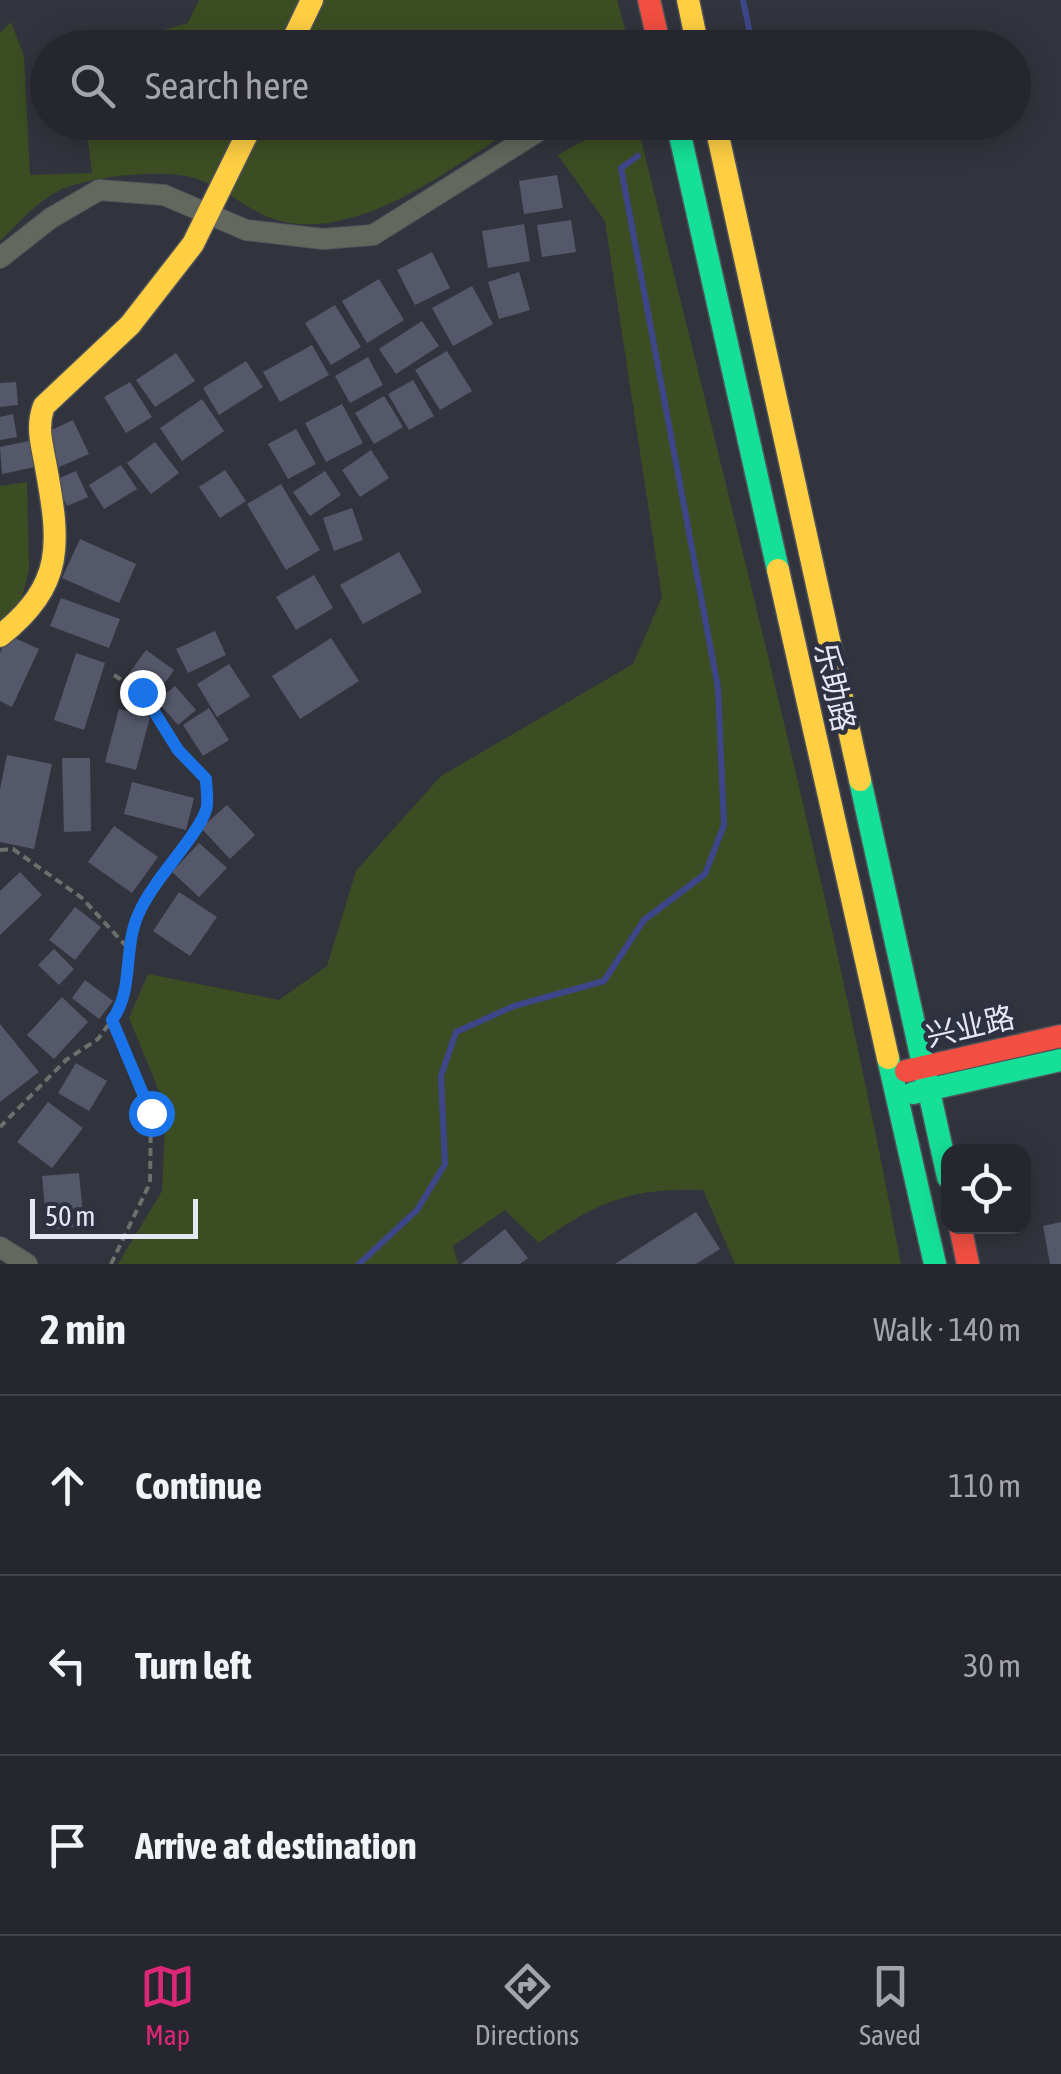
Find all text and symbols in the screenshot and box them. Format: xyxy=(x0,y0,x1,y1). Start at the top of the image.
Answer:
search box xyxy=(30,30,1031,140)
icon: search xyxy=(65,58,120,113)
text: Search here xyxy=(145,64,309,107)
street label: 乐助路 xyxy=(808,639,862,735)
route end xyxy=(120,670,166,716)
street label: 兴业路 xyxy=(922,999,1018,1053)
route start xyxy=(129,1091,175,1137)
map controls xyxy=(941,1144,1031,1234)
button: locate xyxy=(941,1144,1031,1234)
scale bar xyxy=(30,1194,198,1238)
text: 50 m xyxy=(45,1200,95,1232)
text: 2 min xyxy=(40,1305,126,1353)
text: Walk · 140 m xyxy=(873,1311,1021,1348)
icon: ahead xyxy=(40,1458,95,1513)
text: Continue xyxy=(135,1464,262,1507)
text: 110 m xyxy=(948,1467,1021,1504)
icon: left xyxy=(40,1638,95,1693)
text: Turn left xyxy=(135,1644,251,1687)
text: 30 m xyxy=(963,1647,1021,1684)
icon: arrive xyxy=(40,1818,95,1873)
text: Arrive at destination xyxy=(135,1824,417,1867)
tab: Map xyxy=(140,1959,195,2051)
tab: Directions xyxy=(475,1959,579,2051)
tab: Saved xyxy=(859,1959,921,2051)

